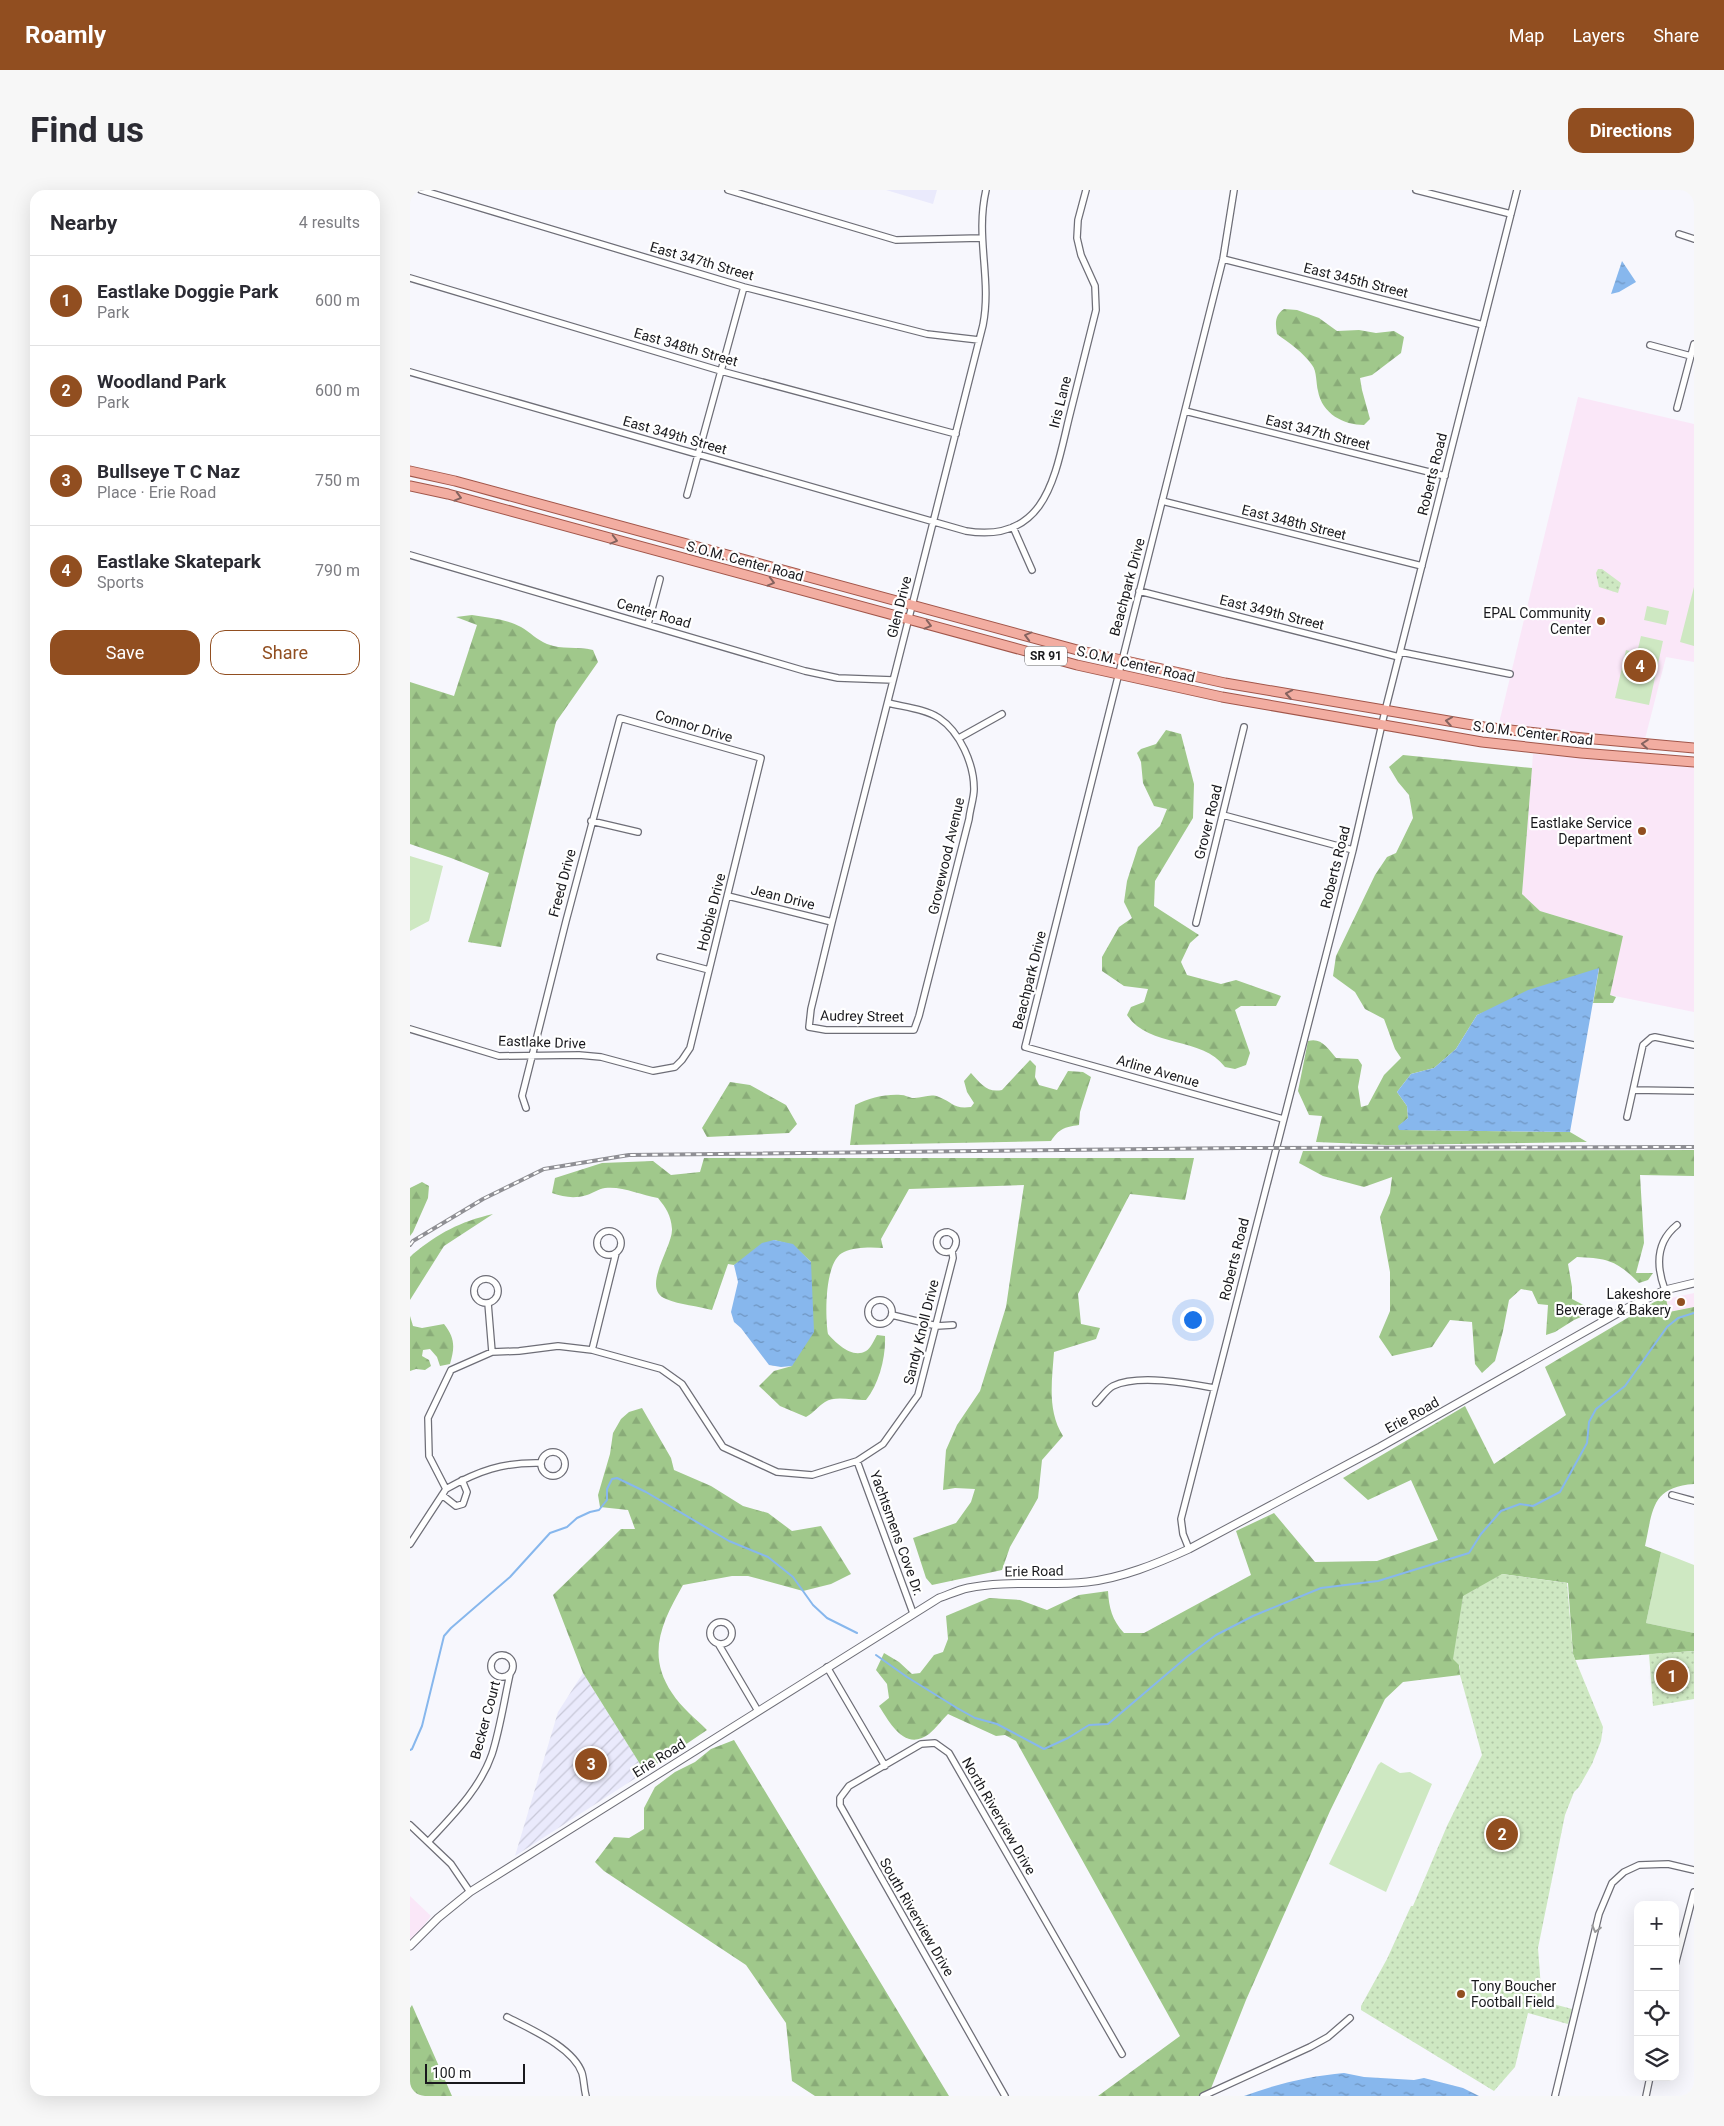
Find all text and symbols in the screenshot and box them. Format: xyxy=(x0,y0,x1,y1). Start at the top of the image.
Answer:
text: Roamly xyxy=(25,21,106,49)
text: Map xyxy=(1509,25,1544,46)
text: Layers xyxy=(1572,25,1625,46)
text: Share xyxy=(1653,25,1699,46)
button: Directions xyxy=(1568,108,1694,153)
text: Find us xyxy=(30,110,144,151)
text: Nearby xyxy=(50,211,117,235)
text: 4 results xyxy=(299,213,360,232)
street label: East 347th Street xyxy=(648,239,756,284)
street label: East 345th Street xyxy=(1302,259,1410,301)
text: Eastlake Doggie Park xyxy=(97,280,278,303)
text: 1 xyxy=(61,291,71,310)
text: 600 m xyxy=(315,291,360,310)
text: Park xyxy=(97,303,129,322)
street label: East 348th Street xyxy=(632,325,740,370)
text: Woodland Park xyxy=(97,370,226,393)
street label: Iris Lane xyxy=(1046,374,1074,430)
text: 2 xyxy=(61,381,71,400)
text: 600 m xyxy=(315,381,360,400)
text: Park xyxy=(97,393,129,412)
street label: East 347th Street xyxy=(1264,411,1372,453)
street label: East 349th Street xyxy=(621,413,729,458)
street label: Roberts Road xyxy=(1414,431,1450,517)
text: Bullseye T C Naz xyxy=(97,460,240,483)
text: 3 xyxy=(61,471,71,490)
text: 750 m xyxy=(315,471,360,490)
text: Place · Erie Road xyxy=(97,483,216,502)
one-way arrow xyxy=(453,491,461,501)
street label: East 348th Street xyxy=(1240,501,1348,543)
one-way arrow xyxy=(610,534,618,544)
street label: Beachpark Drive xyxy=(1106,536,1148,638)
street label: S.O.M. Center Road xyxy=(685,538,805,584)
text: Eastlake Skatepark xyxy=(97,550,261,573)
text: 4 xyxy=(61,561,71,580)
text: 790 m xyxy=(315,561,360,580)
text: Sports xyxy=(97,573,144,592)
street label: Glen Drive xyxy=(884,574,914,640)
one-way arrow xyxy=(767,577,775,587)
street label: East 349th Street xyxy=(1218,591,1326,633)
street label: Center Road xyxy=(615,595,693,631)
place label: EPAL Community Center xyxy=(1483,605,1591,637)
marker: EPAL Community Center xyxy=(1595,615,1607,627)
one-way arrow xyxy=(923,619,931,629)
button: Save xyxy=(50,630,200,675)
button: Share xyxy=(210,630,360,675)
one-way arrow xyxy=(1024,631,1033,642)
street label: S.O.M. Center Road xyxy=(1075,643,1197,685)
road number: SR 91 xyxy=(1025,646,1067,666)
pin: 4 xyxy=(1624,647,1656,685)
one-way arrow xyxy=(1285,690,1293,700)
street label: Connor Drive xyxy=(653,707,735,745)
one-way arrow xyxy=(1445,717,1454,727)
street label: S.O.M. Center Road xyxy=(1472,718,1594,748)
one-way arrow xyxy=(1641,739,1649,750)
street label: Grover Road xyxy=(1191,783,1225,861)
street label: Grovewood Avenue xyxy=(925,796,967,916)
place label: Eastlake Service Department xyxy=(1530,815,1632,847)
street label: Roberts Road xyxy=(1317,824,1353,910)
marker: Eastlake Service Department xyxy=(1636,825,1648,837)
street label: Freed Drive xyxy=(545,847,579,919)
street label: Hobbie Drive xyxy=(694,872,728,952)
street label: Jean Drive xyxy=(749,881,817,913)
street label: Beachpark Drive xyxy=(1009,929,1049,1031)
street label: Audrey Street xyxy=(820,1007,904,1025)
street label: Eastlake Drive xyxy=(498,1032,586,1052)
street label: Arline Avenue xyxy=(1115,1052,1201,1090)
street label: Roberts Road xyxy=(1216,1216,1252,1302)
street label: Sandy Knoll Drive xyxy=(900,1278,942,1386)
place label: Lakeshore Beverage & Bakery xyxy=(1556,1286,1671,1318)
marker: Lakeshore Beverage & Bakery xyxy=(1675,1296,1687,1308)
your location xyxy=(1180,1307,1206,1333)
street label: Erie Road xyxy=(1382,1394,1442,1436)
street label: Yachtsmens Cove Dr. xyxy=(867,1468,927,1598)
street label: Erie Road xyxy=(1004,1562,1064,1580)
pin: 1 xyxy=(1656,1657,1688,1695)
street label: Becker Court xyxy=(467,1679,503,1761)
street label: Erie Road xyxy=(630,1736,688,1780)
pin: 3 xyxy=(575,1745,607,1783)
street label: North Riverview Drive xyxy=(959,1754,1039,1878)
pin: 2 xyxy=(1486,1815,1518,1853)
street label: South Riverview Drive xyxy=(877,1855,957,1979)
map controls xyxy=(1634,1901,1679,2081)
button: + xyxy=(1634,1901,1679,1946)
one-way arrow xyxy=(1591,1924,1602,1933)
button: − xyxy=(1634,1946,1679,1991)
place label: Tony Boucher Football Field xyxy=(1471,1978,1556,2010)
marker: Tony Boucher Football Field xyxy=(1455,1988,1467,2000)
button: locate xyxy=(1634,1991,1679,2036)
button: layers xyxy=(1634,2036,1679,2081)
scale bar xyxy=(425,2061,525,2084)
text: 100 m xyxy=(432,2065,471,2081)

